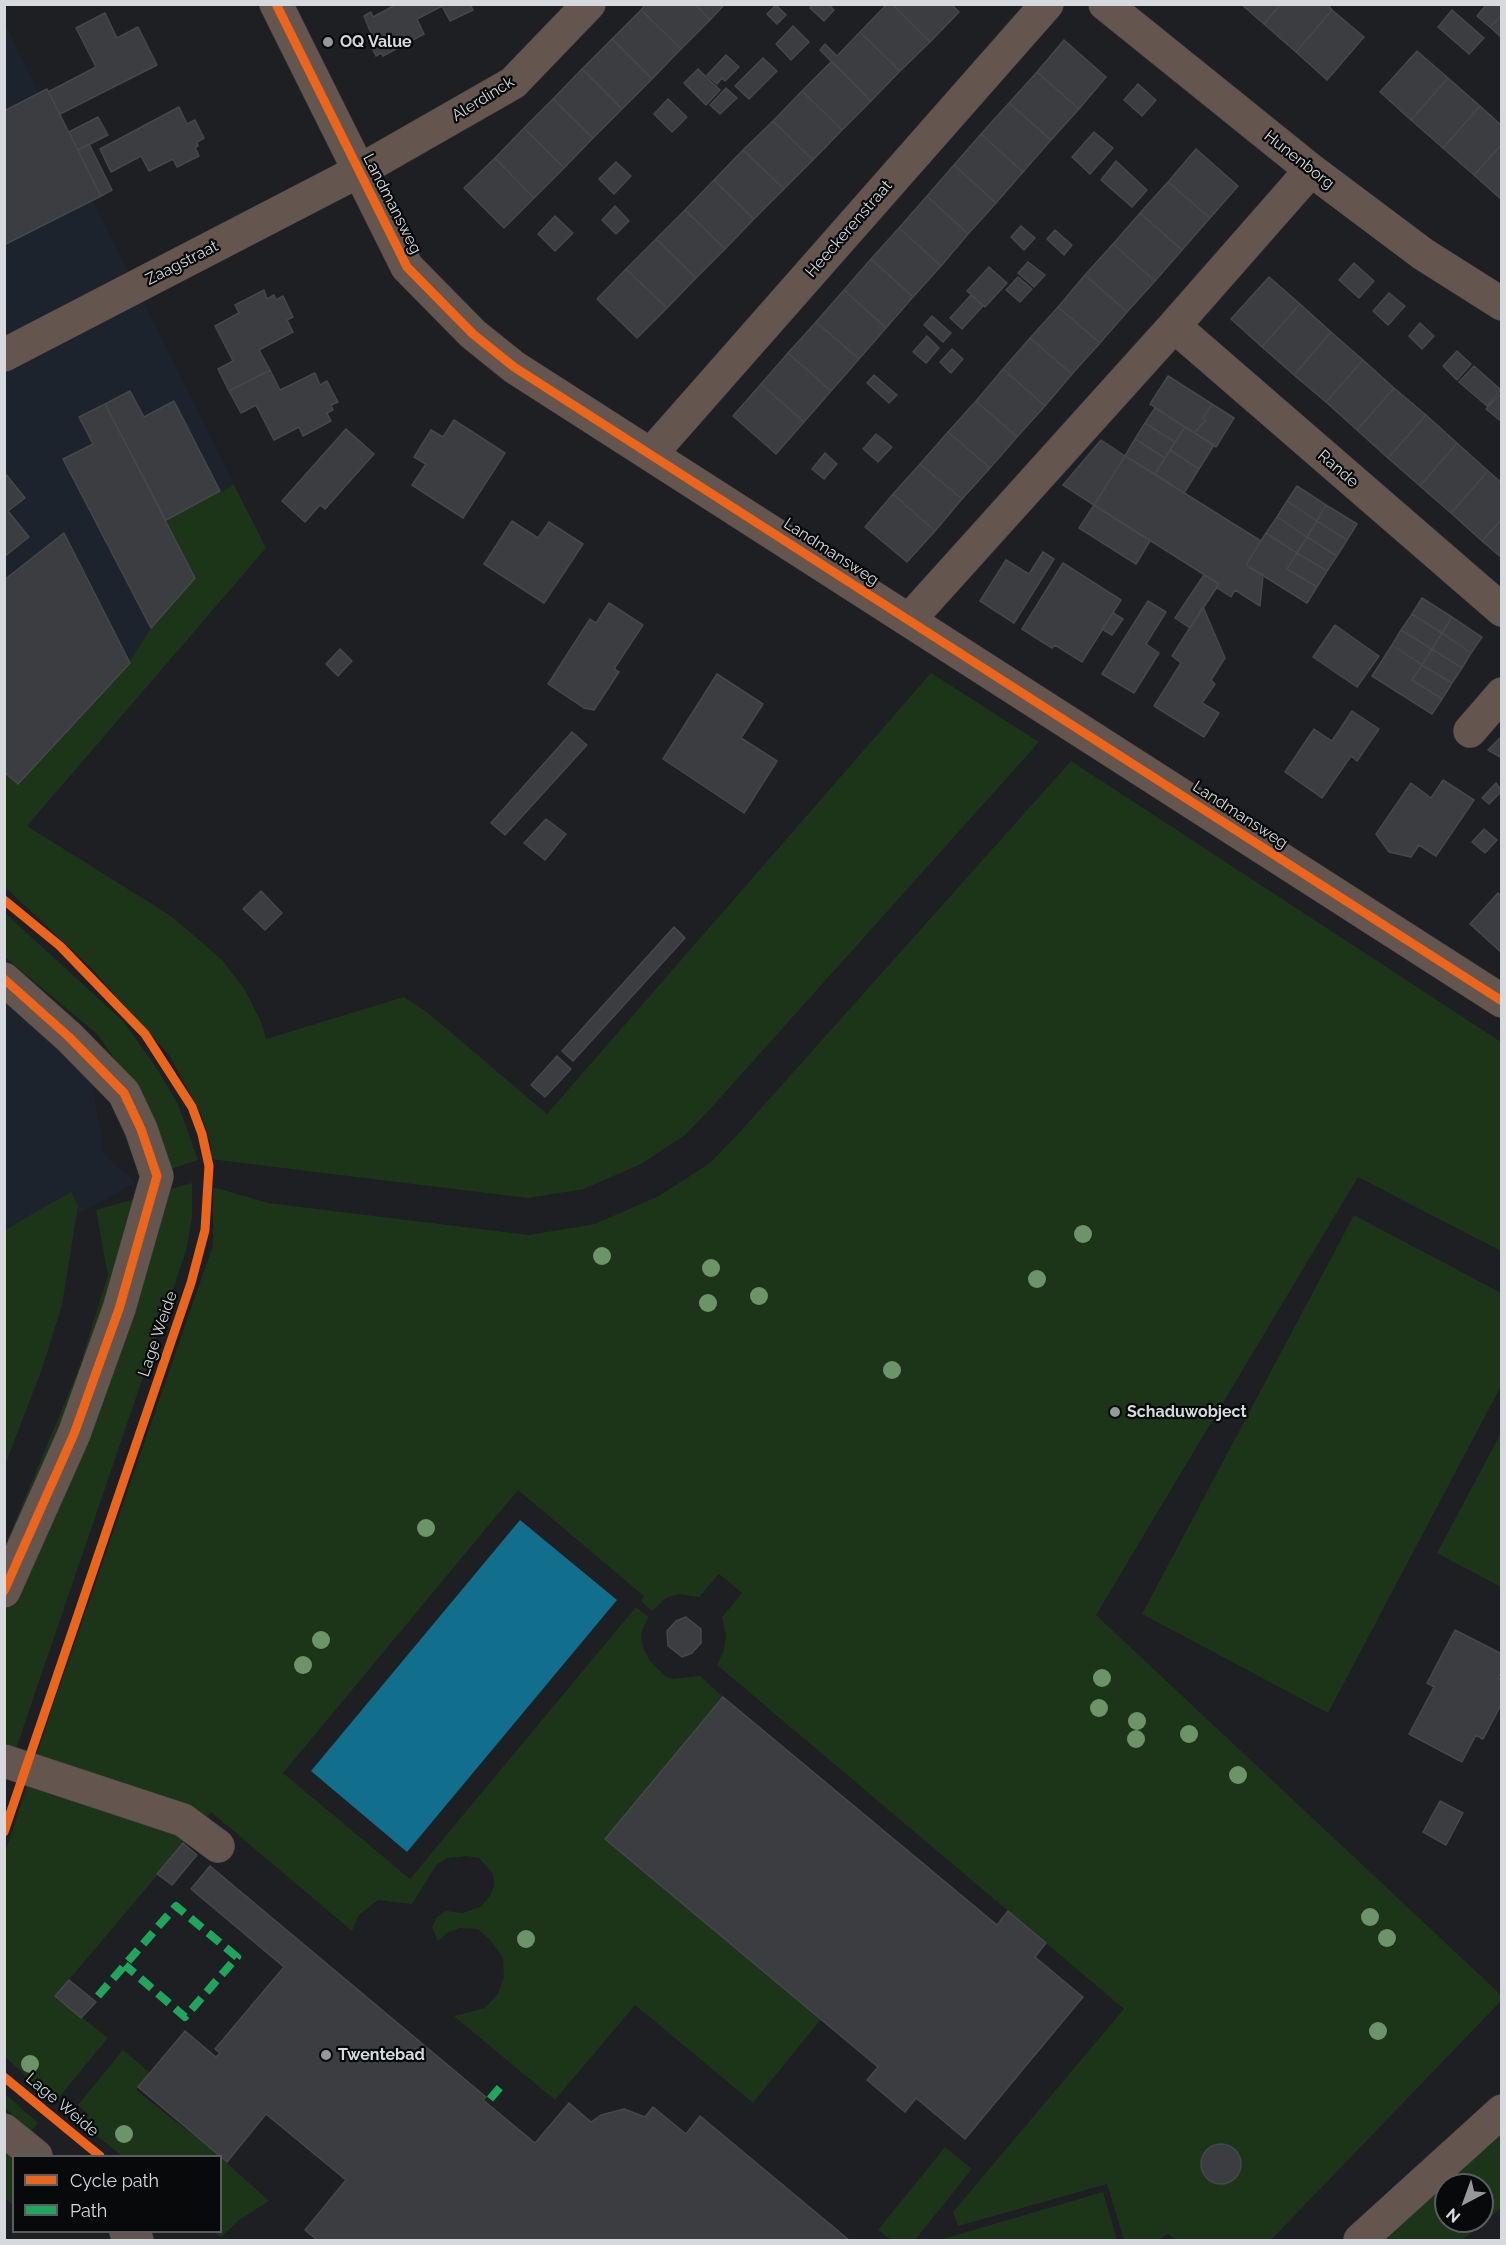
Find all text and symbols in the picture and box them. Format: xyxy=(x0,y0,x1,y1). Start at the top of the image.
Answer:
place label: OQ Value xyxy=(340,32,412,52)
marker: OQ Value xyxy=(321,35,335,49)
street label: Alerdinck xyxy=(448,72,518,126)
street label: Hunenborg xyxy=(1260,127,1338,193)
street label: Landmansweg xyxy=(359,151,425,257)
street label: Heeckerenstraat xyxy=(802,177,896,281)
street label: Zaagstraat xyxy=(143,237,221,289)
street label: Rande xyxy=(1314,446,1362,492)
street label: Landmansweg xyxy=(780,514,882,590)
street label: Landmansweg xyxy=(1189,777,1291,853)
street label: Lage Weide xyxy=(134,1289,182,1379)
place label: Schaduwobject xyxy=(1127,1402,1247,1422)
marker: Schaduwobject xyxy=(1108,1405,1122,1419)
place label: Twentebad xyxy=(338,2045,425,2065)
marker: Twentebad xyxy=(319,2048,333,2062)
street label: Lage Weide xyxy=(22,2069,102,2141)
legend xyxy=(12,2155,222,2233)
text: Cycle path xyxy=(70,2170,159,2191)
north arrow xyxy=(1434,2173,1494,2233)
text: Path xyxy=(70,2200,107,2221)
text: N xyxy=(1442,2204,1464,2227)

